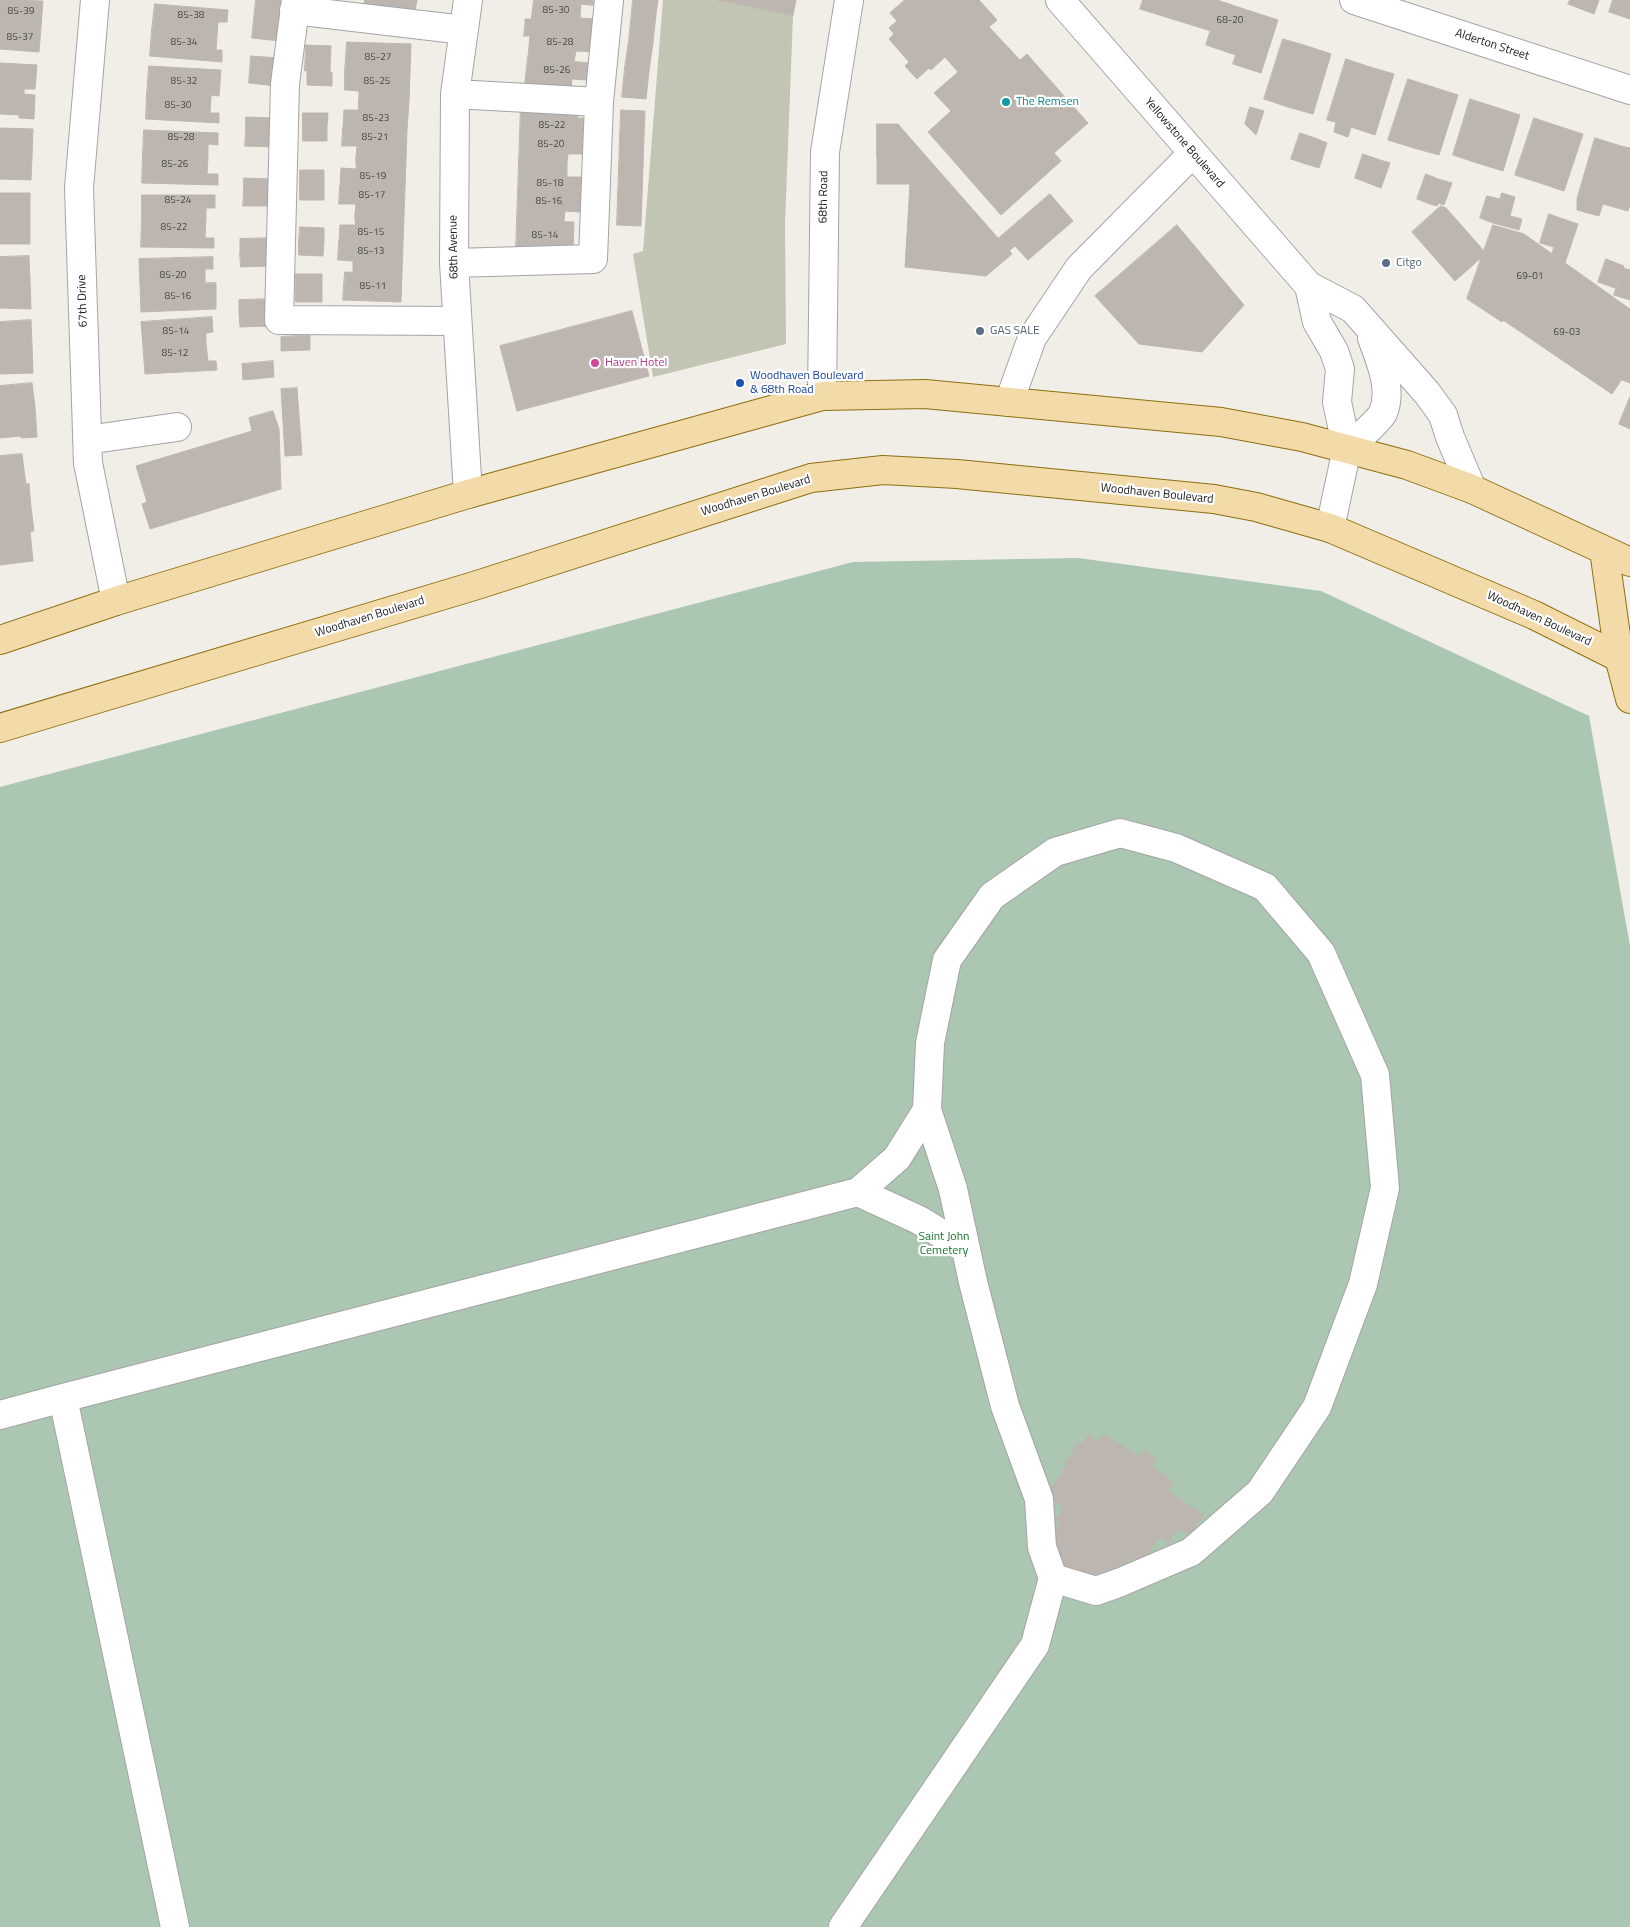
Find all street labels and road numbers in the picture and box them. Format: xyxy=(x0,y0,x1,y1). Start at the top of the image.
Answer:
street label: Alderton Street xyxy=(1453,26,1531,64)
street label: Yellowstone Boulevard xyxy=(1141,95,1227,191)
street label: 68th Road xyxy=(816,171,832,223)
street label: 68th Avenue xyxy=(446,215,462,279)
street label: 67th Drive xyxy=(75,274,91,328)
street label: Woodhaven Boulevard xyxy=(700,473,812,519)
street label: Woodhaven Boulevard xyxy=(1100,481,1214,507)
street label: Woodhaven Boulevard xyxy=(1485,588,1593,650)
street label: Woodhaven Boulevard xyxy=(314,594,426,640)

